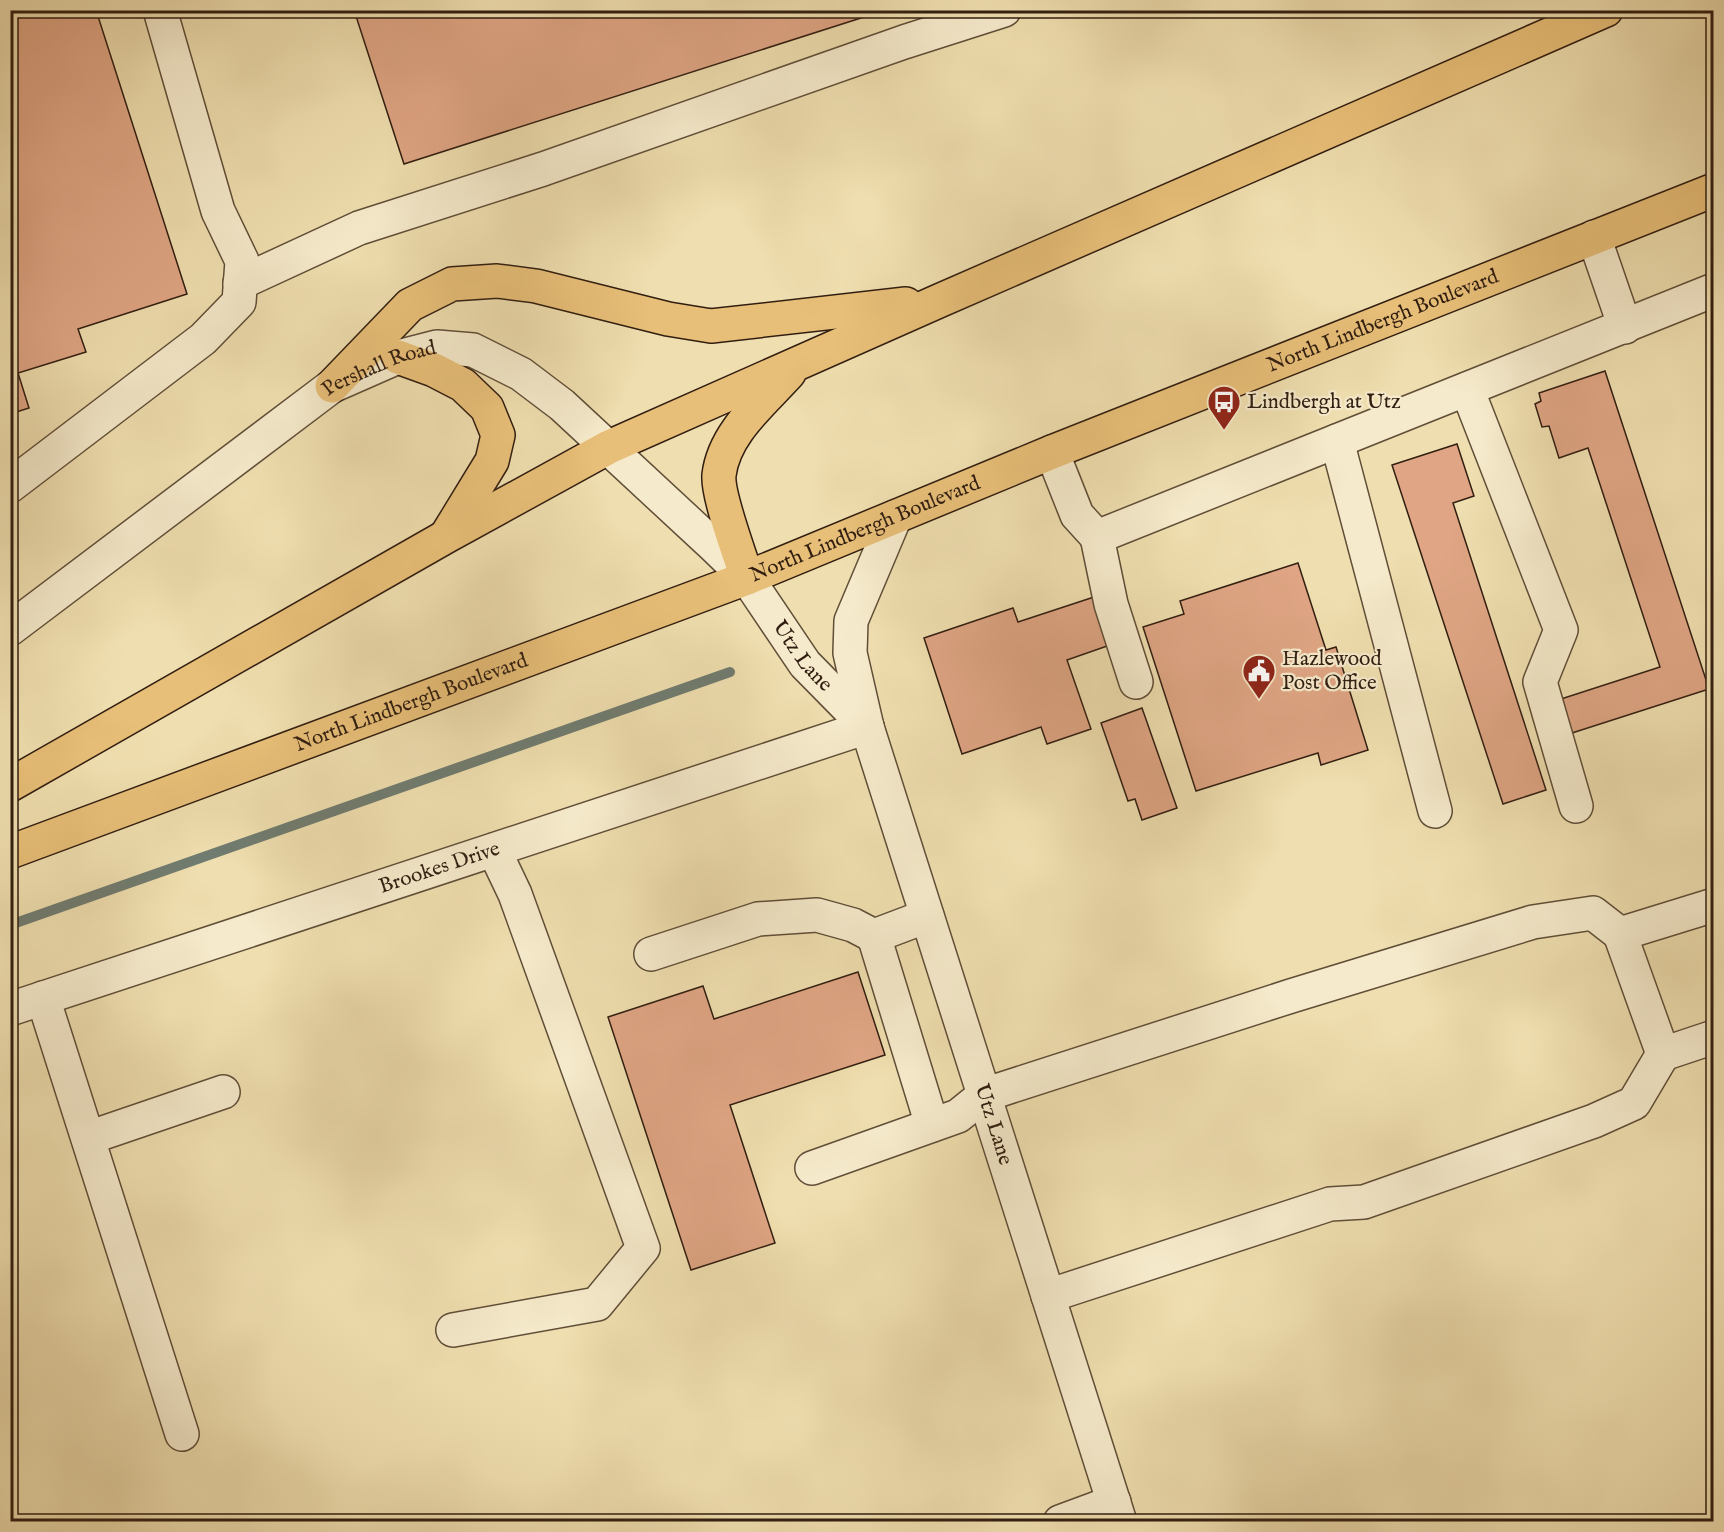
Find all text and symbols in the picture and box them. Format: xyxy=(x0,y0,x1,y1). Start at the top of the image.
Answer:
street label: North Lindbergh Boulevard xyxy=(1263,263,1503,379)
street label: Pershall Road xyxy=(316,334,440,403)
bus stop icon: Lindbergh at Utz xyxy=(1206,384,1242,431)
place label: Lindbergh at Utz xyxy=(1247,389,1401,416)
street label: North Lindbergh Boulevard xyxy=(746,469,985,589)
street label: Utz Lane xyxy=(766,615,839,698)
place label: Hazlewood Post Office xyxy=(1282,646,1382,697)
street label: North Lindbergh Boulevard xyxy=(291,647,532,759)
public building icon: Hazlewood Post Office xyxy=(1241,653,1277,700)
street label: Brookes Drive xyxy=(375,835,504,900)
street label: Utz Lane xyxy=(968,1081,1019,1169)

